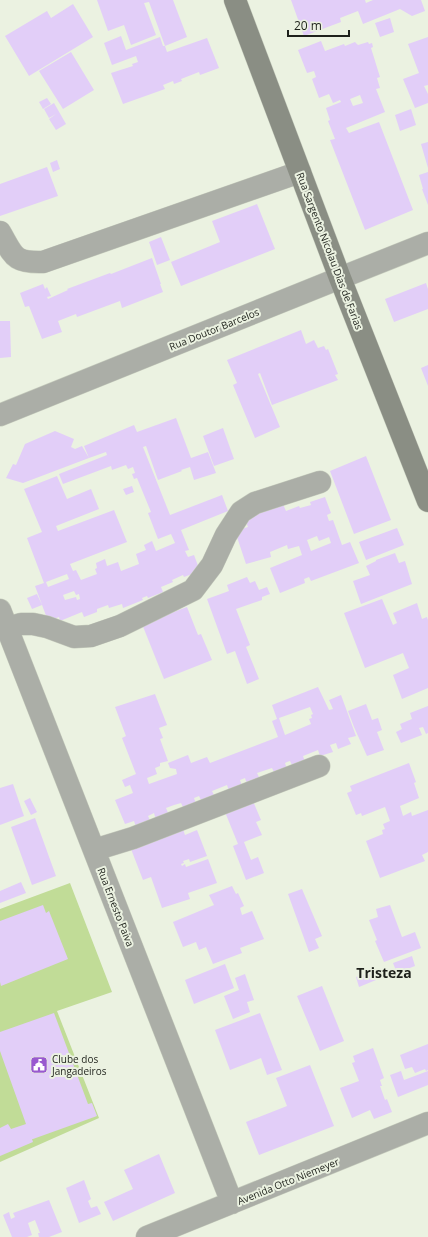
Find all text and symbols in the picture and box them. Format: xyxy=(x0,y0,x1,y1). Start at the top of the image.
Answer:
scale bar xyxy=(288,12,349,38)
text: 20 m xyxy=(294,17,322,34)
street label: Rua Sargento Nicolau Dias de Farias xyxy=(293,170,367,332)
street label: Rua Doutor Barcelos xyxy=(167,304,261,353)
street label: Rua Ernesto Paiva xyxy=(95,866,137,948)
district label: Tristeza xyxy=(356,963,412,982)
place label: Clube dos Jangadeiros xyxy=(51,1052,107,1078)
public building icon: Clube dos Jangadeiros xyxy=(29,1055,49,1075)
street label: Avenida Otto Niemeyer xyxy=(235,1154,341,1208)

